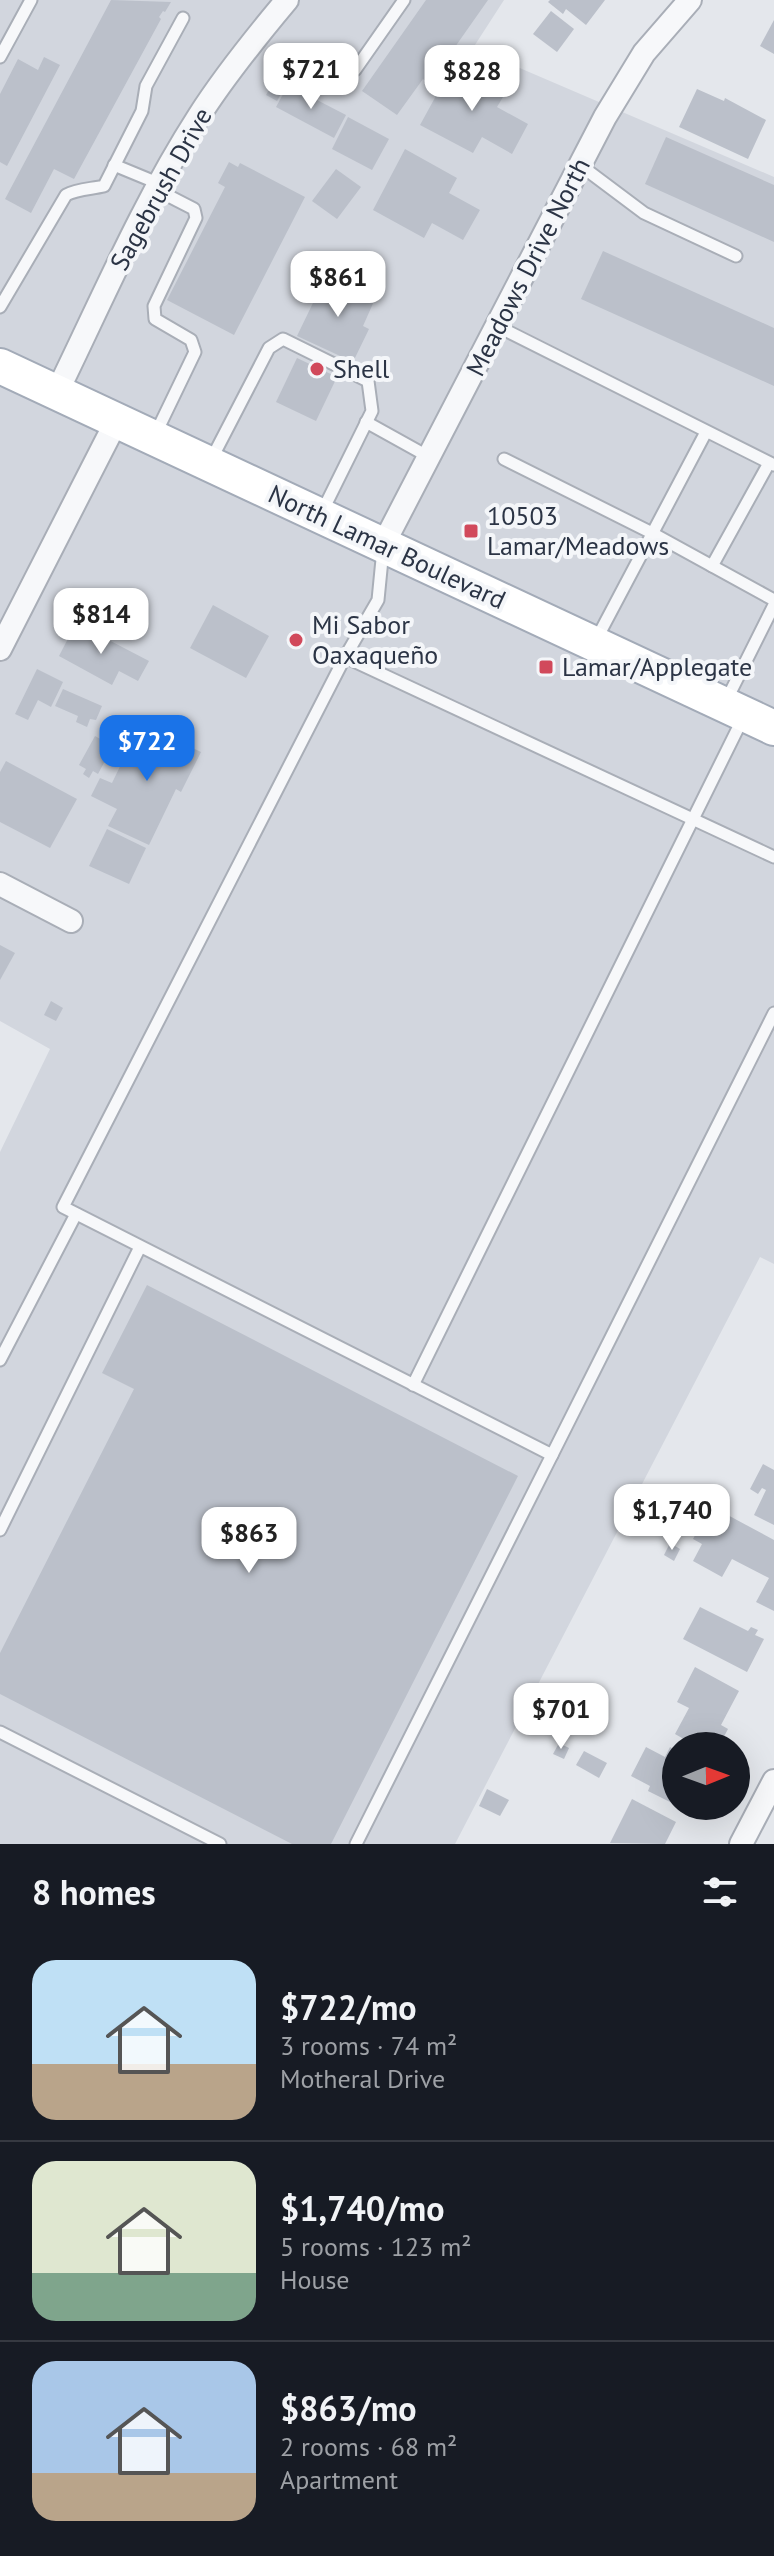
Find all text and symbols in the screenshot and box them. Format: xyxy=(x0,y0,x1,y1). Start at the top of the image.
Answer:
pin: $721 xyxy=(264,43,358,111)
pin: $828 xyxy=(425,45,519,113)
text: $721 xyxy=(282,52,340,85)
text: $828 xyxy=(443,54,501,87)
street label: Sagebrush Drive xyxy=(102,102,219,276)
street label: Meadows Drive North xyxy=(458,152,597,381)
pin: $861 xyxy=(291,251,385,319)
text: $861 xyxy=(309,260,367,293)
place label: Shell xyxy=(333,352,390,385)
marker: Shell xyxy=(308,360,326,378)
street label: North Lamar Boulevard xyxy=(263,477,511,616)
place label: 10503 Lamar/Meadows xyxy=(487,499,669,562)
marker: 10503 Lamar/Meadows xyxy=(462,522,480,540)
pin: $814 xyxy=(54,588,148,656)
text: $814 xyxy=(72,597,130,630)
place label: Mi Sabor Oaxaqueño xyxy=(312,608,438,671)
marker: Mi Sabor Oaxaqueño xyxy=(287,631,305,649)
place label: Lamar/Applegate xyxy=(562,650,752,683)
marker: Lamar/Applegate xyxy=(537,658,555,676)
pin: $722 xyxy=(100,715,194,783)
text: $722 xyxy=(118,724,176,757)
pin: $1,740 xyxy=(607,1484,737,1552)
text: $1,740 xyxy=(632,1493,712,1526)
pin: $863 xyxy=(202,1507,296,1575)
text: $863 xyxy=(220,1516,278,1549)
pin: $701 xyxy=(514,1683,608,1751)
text: $701 xyxy=(532,1692,590,1725)
north arrow xyxy=(662,1732,750,1820)
map controls xyxy=(662,1732,750,1820)
text: 8 homes xyxy=(32,1870,156,1914)
icon: filters xyxy=(698,1870,742,1914)
text: $722/mo xyxy=(280,1985,417,2029)
icon: home xyxy=(96,1992,192,2088)
text: 3 rooms · 74 m² xyxy=(280,2029,457,2062)
text: Motheral Drive xyxy=(280,2062,445,2095)
text: $1,740/mo xyxy=(280,2186,444,2230)
icon: home xyxy=(96,2193,192,2289)
text: 5 rooms · 123 m² xyxy=(280,2230,472,2263)
text: House xyxy=(280,2263,350,2296)
text: $863/mo xyxy=(280,2386,417,2430)
icon: home xyxy=(96,2393,192,2489)
text: 2 rooms · 68 m² xyxy=(280,2430,457,2463)
text: Apartment xyxy=(280,2463,398,2496)

